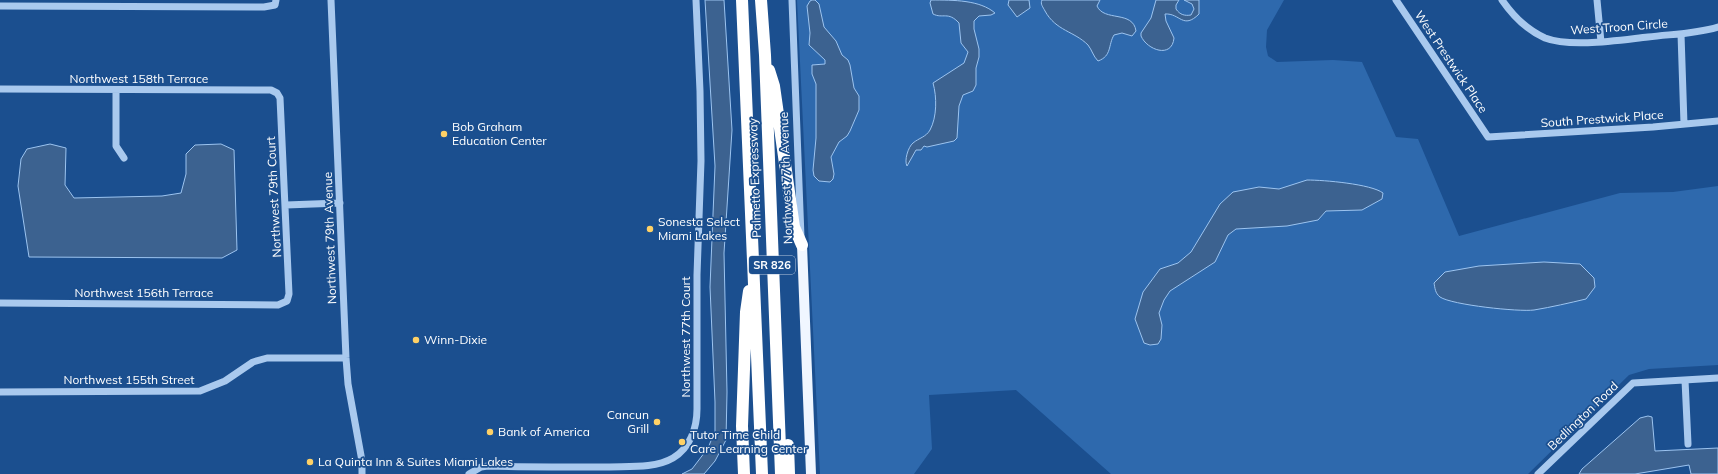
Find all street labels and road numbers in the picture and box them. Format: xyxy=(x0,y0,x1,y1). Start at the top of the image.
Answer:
street label: West Prestwick Place xyxy=(1412,8,1491,116)
street label: West Troon Circle xyxy=(1570,16,1668,37)
street label: Northwest 158th Terrace xyxy=(70,71,208,86)
street label: South Prestwick Place xyxy=(1540,107,1664,130)
street label: Northwest 77th Avenue xyxy=(776,112,795,244)
street label: Palmetto Expressway xyxy=(745,117,764,238)
street label: Northwest 79th Court xyxy=(263,136,284,258)
street label: Northwest 79th Avenue xyxy=(320,172,339,304)
road number: SR 826 xyxy=(749,256,795,274)
street label: Northwest 77th Court xyxy=(678,277,693,397)
street label: Northwest 156th Terrace xyxy=(75,285,213,300)
street label: Northwest 155th Street xyxy=(64,372,194,387)
street label: Bedlington Road xyxy=(1544,378,1621,453)

